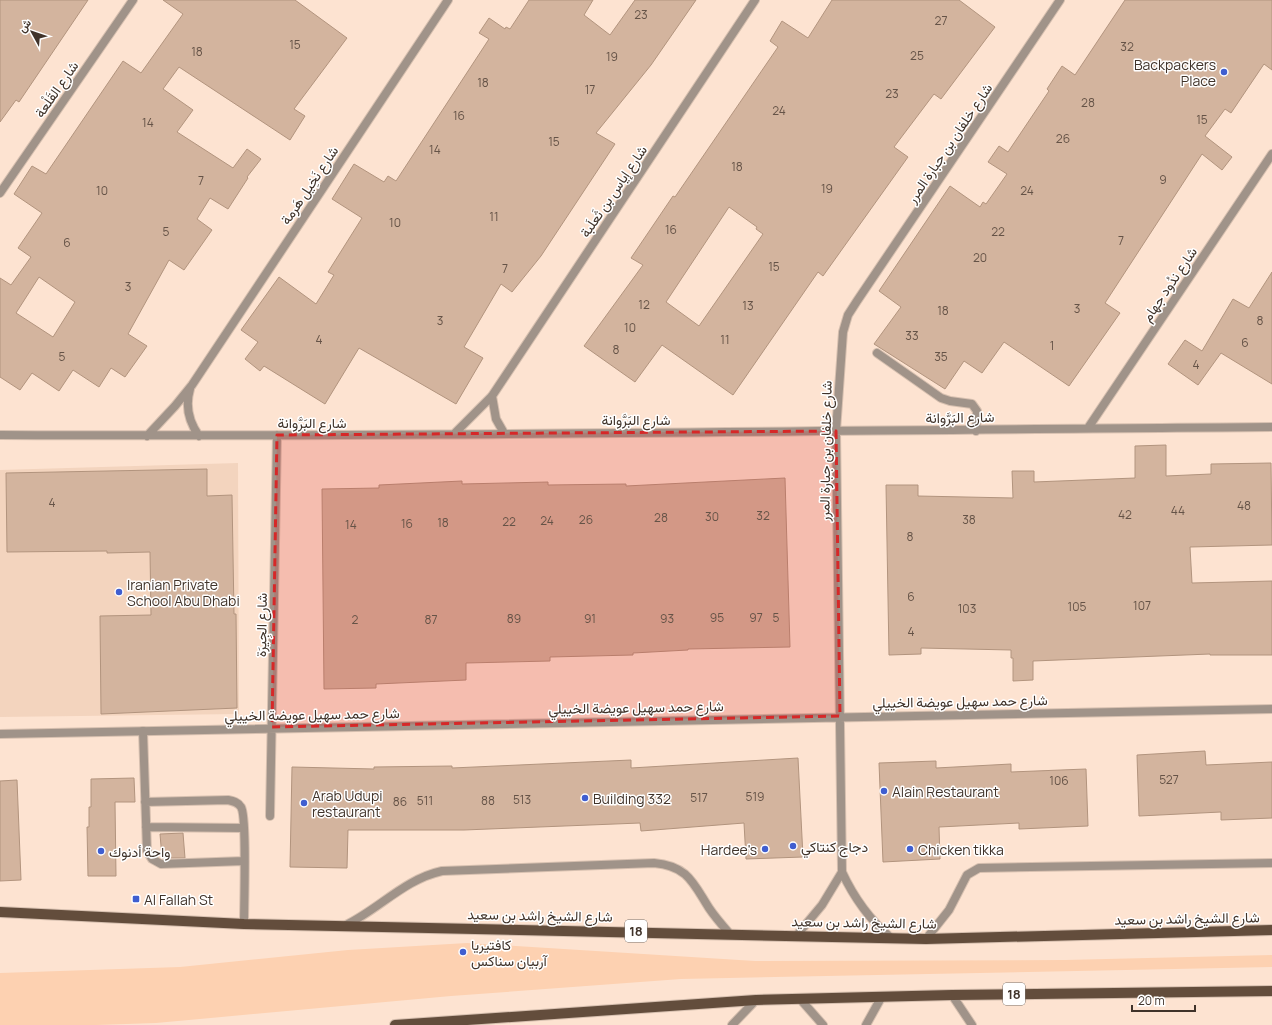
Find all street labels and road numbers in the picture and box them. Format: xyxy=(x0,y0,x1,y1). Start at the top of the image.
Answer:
street label: شارع القَلْعة xyxy=(30,57,84,122)
street label: شارع خلفان بن جبارة المرر xyxy=(901,79,998,209)
street label: شارع إياس بن ثَعلَبة xyxy=(575,141,653,242)
street label: شارع نَخِيل هَرمة xyxy=(276,142,344,229)
street label: شارع ندُود جهام xyxy=(1137,243,1203,326)
street label: شارع خلفان بن جبارة المرر xyxy=(814,380,838,523)
street label: شارع البَرَّوانة xyxy=(925,407,995,429)
street label: شارع البَرَّوانة xyxy=(601,410,671,431)
street label: شارع البَرَّوانة xyxy=(277,413,347,434)
street label: شارع الجِيرَة xyxy=(251,593,273,657)
street label: شارع حمد سهيل عويضة الخييلي xyxy=(872,690,1048,715)
street label: شارع حمد سهيل عويضة الخييلي xyxy=(548,696,724,721)
street label: شارع حمد سهيل عويضة الخييلي xyxy=(224,703,400,728)
street label: شارع الشيخ راشد بن سعيد xyxy=(467,904,613,928)
street label: شارع الشيخ راشد بن سعيد xyxy=(1114,907,1260,931)
street label: شارع الشيخ راشد بن سعيد xyxy=(791,911,937,935)
road number: 18 xyxy=(625,920,647,942)
road number: 18 xyxy=(1003,983,1025,1005)

